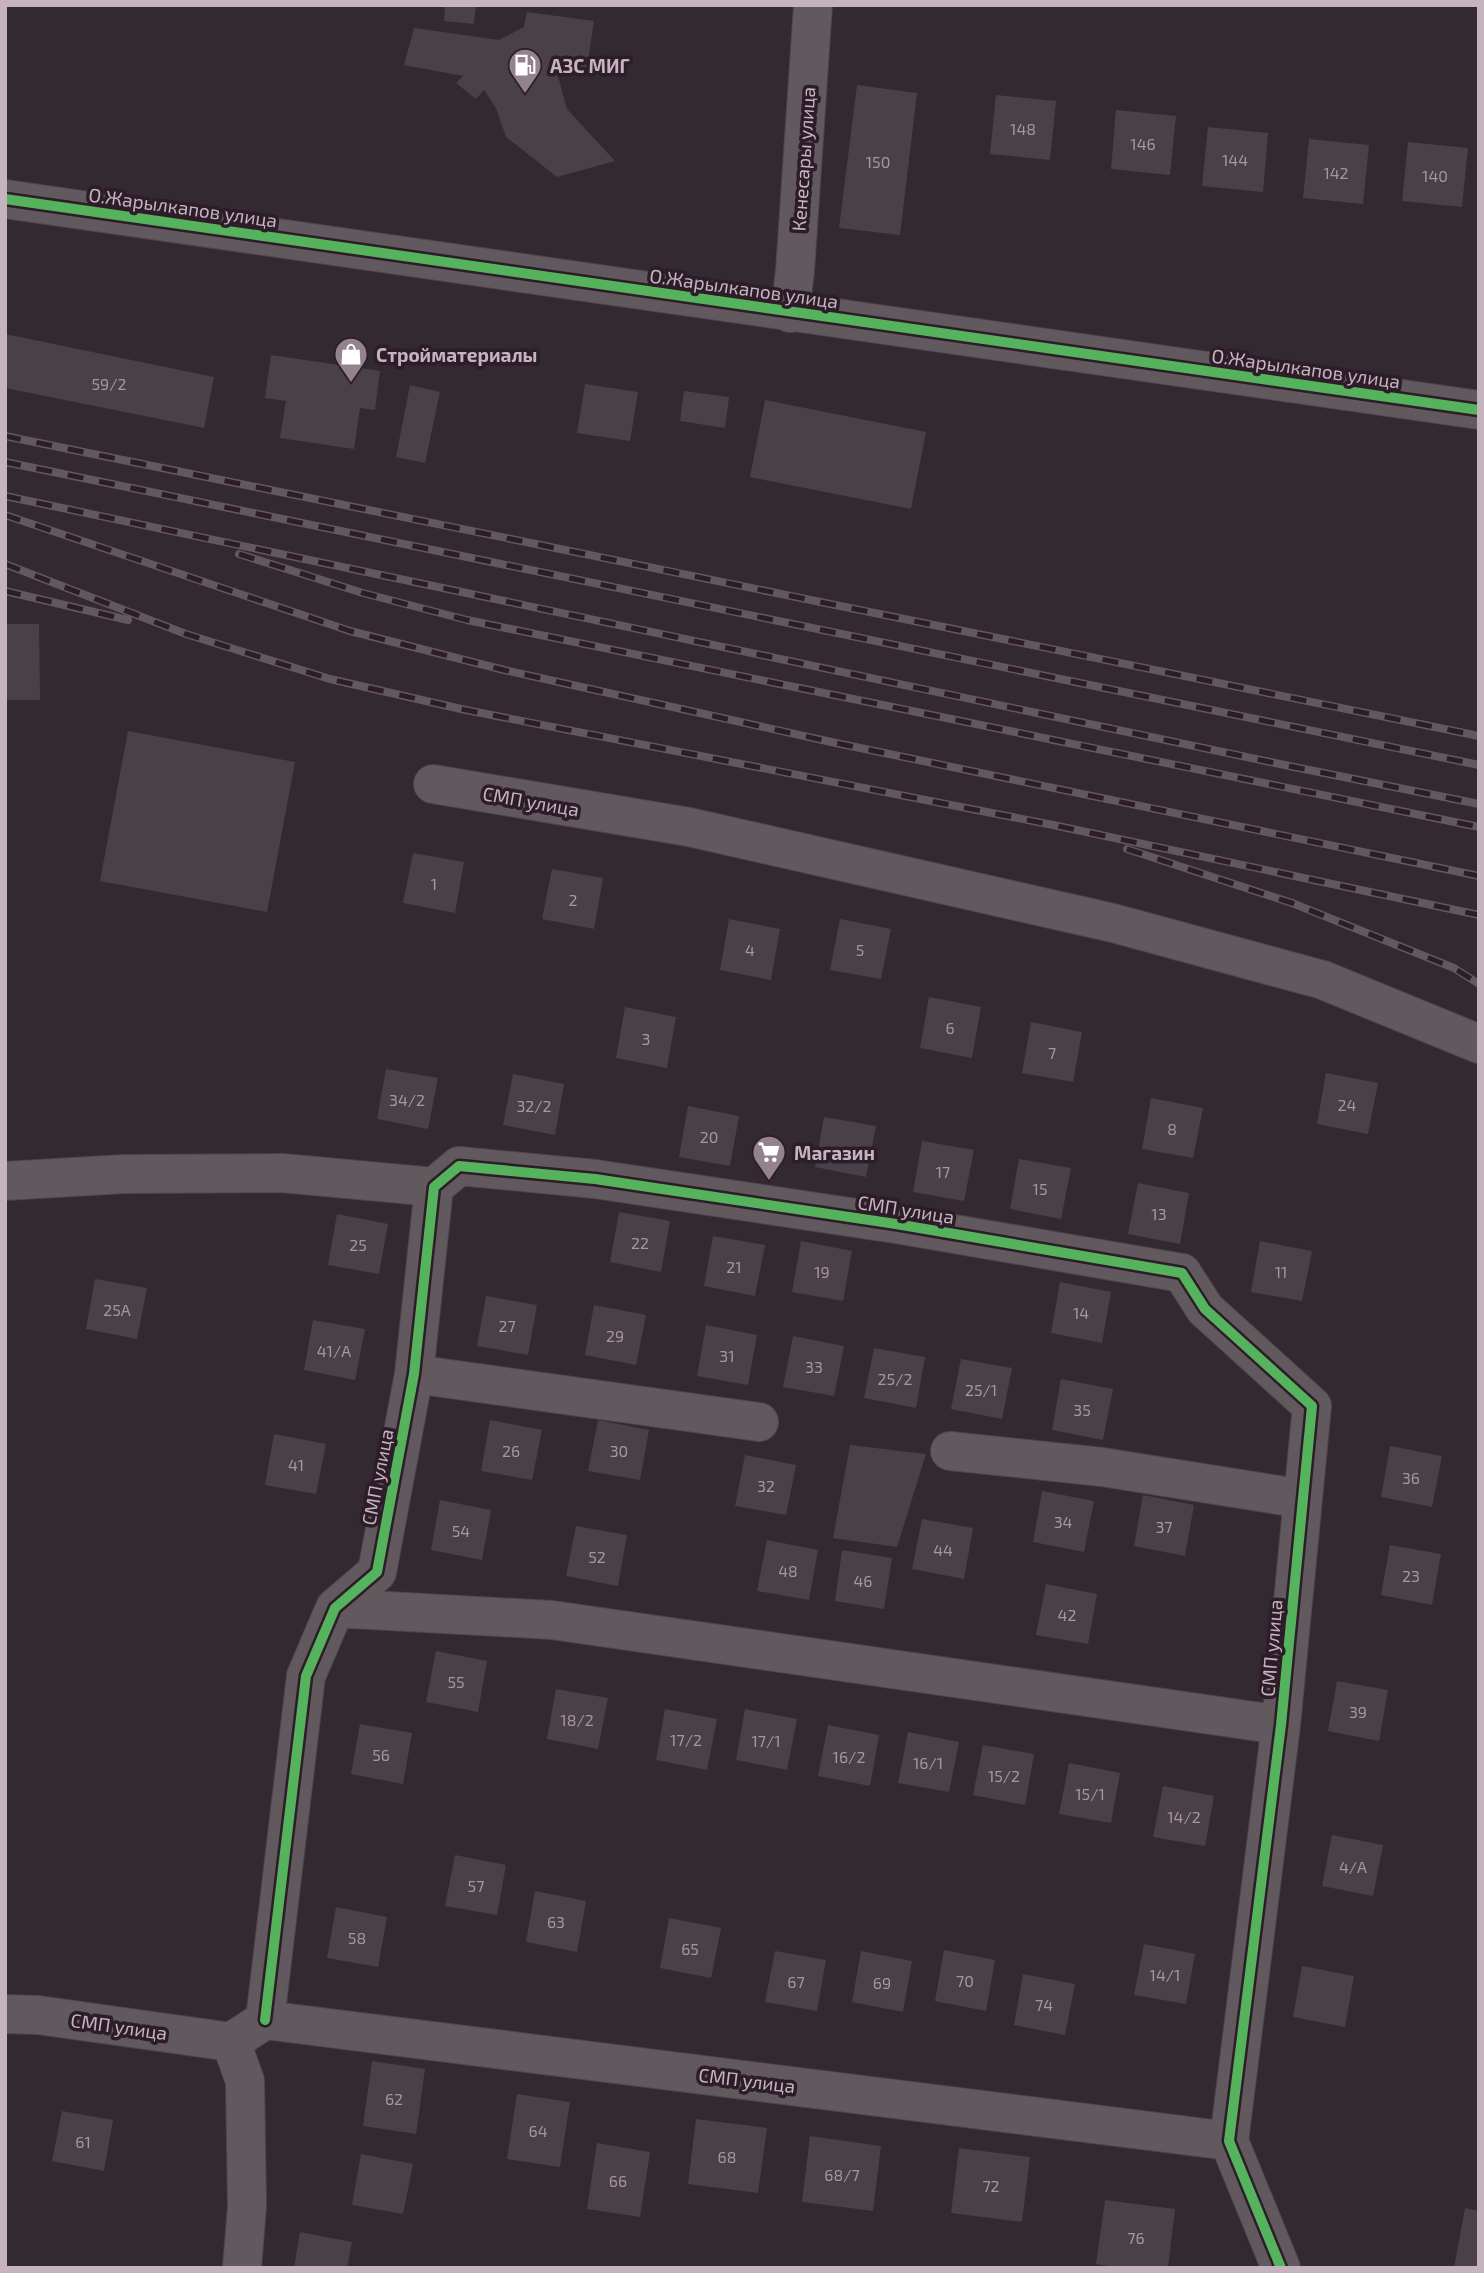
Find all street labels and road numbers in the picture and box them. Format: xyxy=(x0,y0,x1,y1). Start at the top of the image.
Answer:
street label: Кенесары улица xyxy=(786,86,821,232)
street label: О.Жарылкапов улица xyxy=(87,182,279,233)
street label: О.Жарылкапов улица xyxy=(648,263,840,314)
street label: О.Жарылкапов улица xyxy=(1210,343,1402,394)
street label: СМП улица xyxy=(481,781,581,822)
street label: СМП улица xyxy=(856,1190,956,1229)
street label: СМП улица xyxy=(356,1427,399,1527)
street label: СМП улица xyxy=(1255,1598,1288,1698)
street label: СМП улица xyxy=(69,2008,169,2045)
street label: СМП улица xyxy=(697,2063,797,2098)

